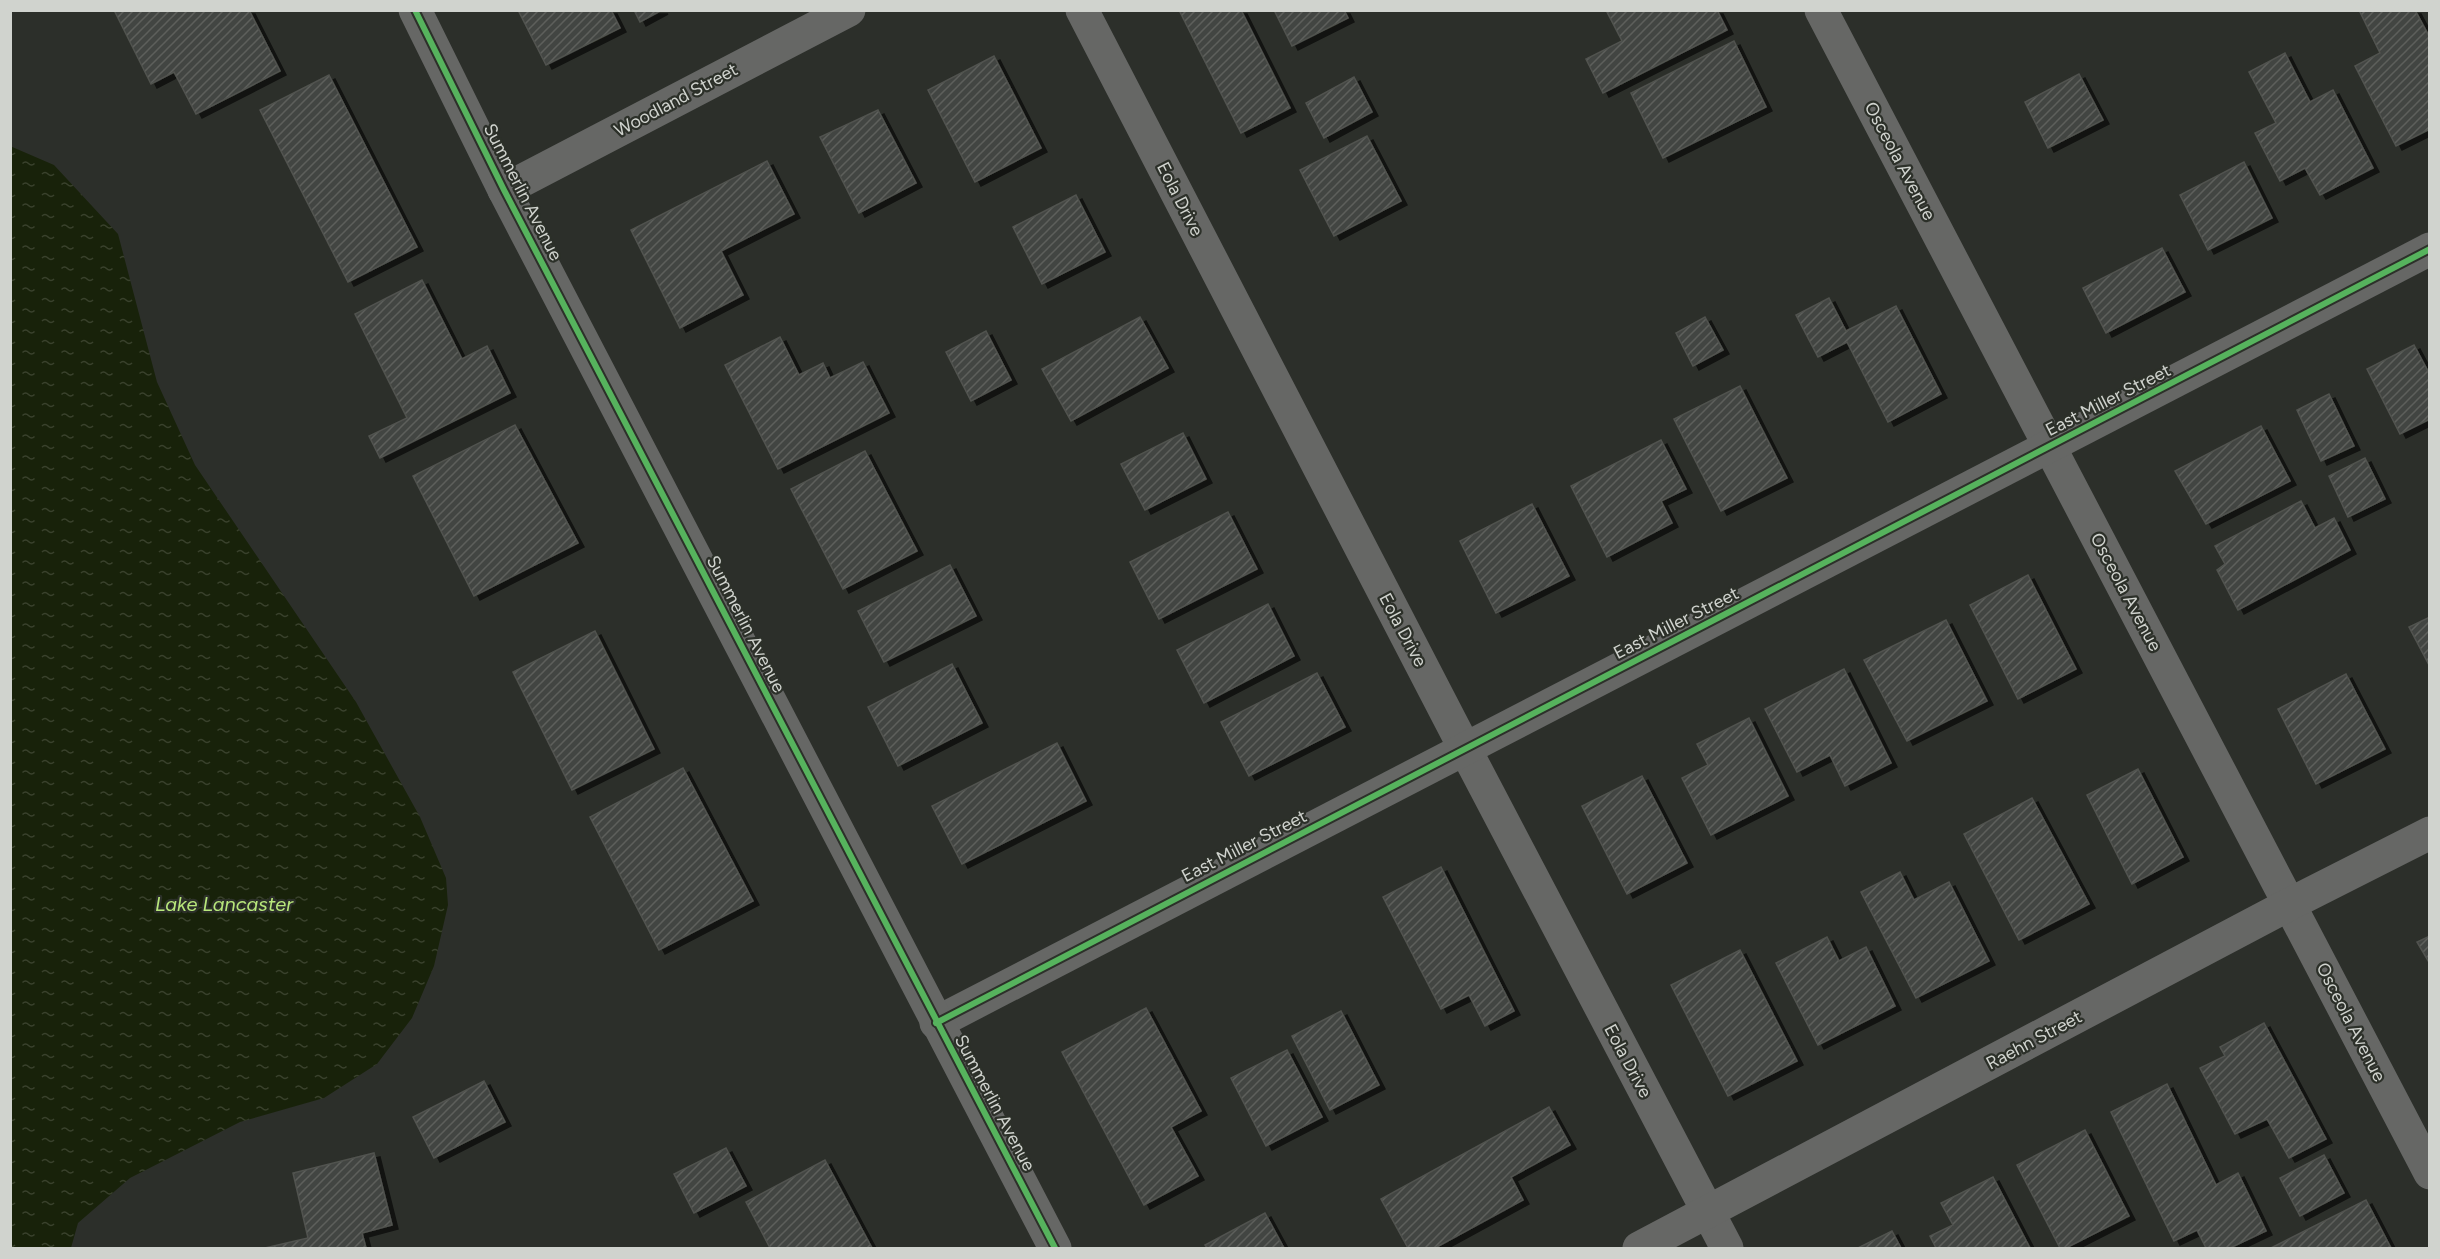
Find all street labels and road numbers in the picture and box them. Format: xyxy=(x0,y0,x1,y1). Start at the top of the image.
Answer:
street label: Woodland Street xyxy=(611,58,742,142)
street label: Osceola Avenue xyxy=(1860,98,1940,224)
street label: Summerlin Avenue xyxy=(479,120,567,264)
street label: Eola Drive xyxy=(1152,158,1208,240)
street label: East Miller Street xyxy=(2042,359,2174,441)
street label: Osceola Avenue xyxy=(2086,529,2166,655)
street label: Summerlin Avenue xyxy=(702,552,790,696)
street label: East Miller Street xyxy=(1610,582,1742,664)
street label: Eola Drive xyxy=(1374,589,1432,671)
street label: East Miller Street xyxy=(1178,805,1310,887)
street label: Osceola Avenue xyxy=(2312,959,2391,1085)
street label: Raehn Street xyxy=(1982,1006,2086,1074)
street label: Eola Drive xyxy=(1599,1020,1657,1102)
street label: Summerlin Avenue xyxy=(950,1031,1040,1175)

